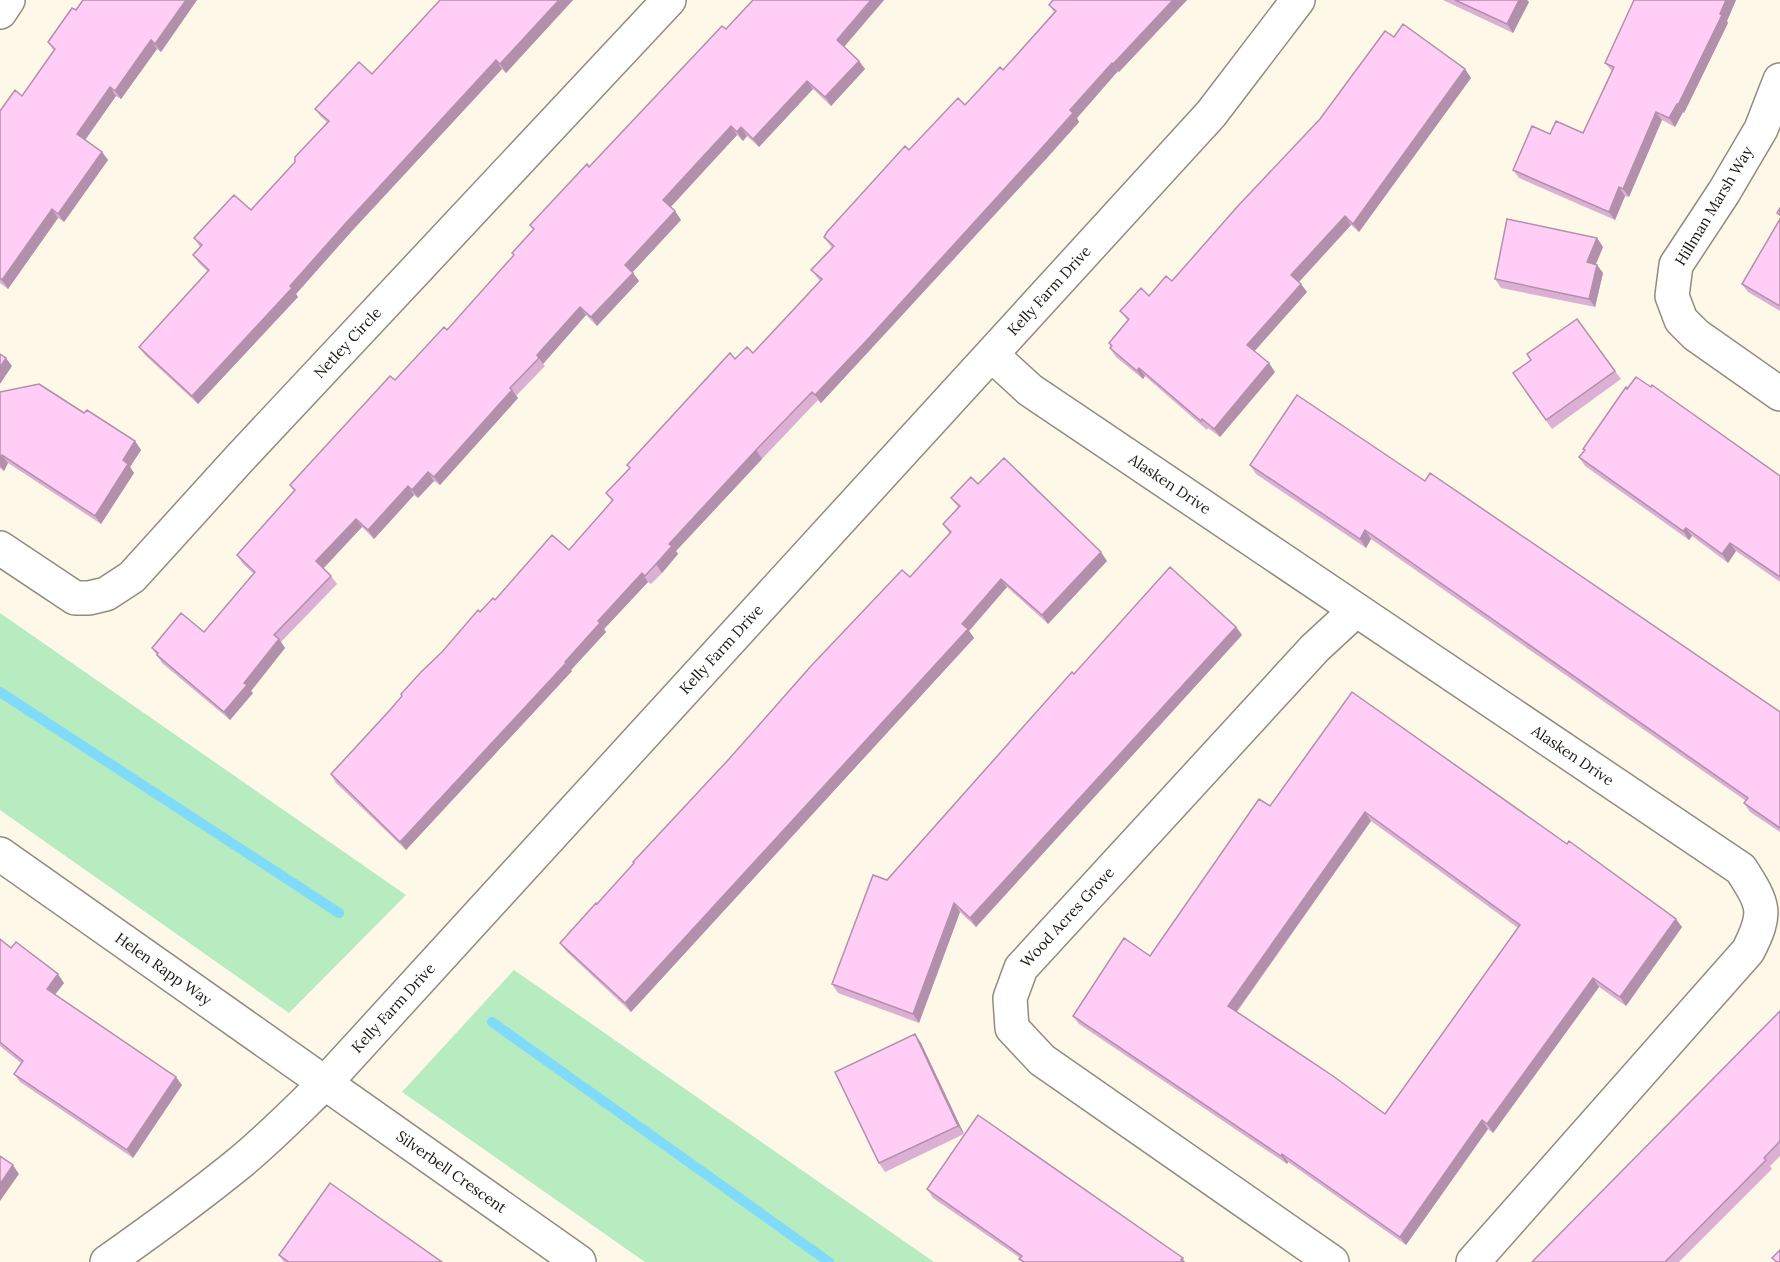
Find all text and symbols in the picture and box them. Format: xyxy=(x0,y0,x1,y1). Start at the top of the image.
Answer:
street label: Hillman Marsh Way xyxy=(1670,143,1757,269)
street label: Kelly Farm Drive xyxy=(1003,242,1095,339)
street label: Netley Circle xyxy=(310,303,385,382)
street label: Alasken Drive xyxy=(1124,449,1215,518)
street label: Kelly Farm Drive xyxy=(675,600,767,698)
street label: Alasken Drive xyxy=(1527,720,1618,790)
street label: Wood Acres Grove xyxy=(1016,863,1118,971)
street label: Helen Rapp Way xyxy=(112,928,216,1009)
street label: Kelly Farm Drive xyxy=(347,959,439,1057)
street label: Silverbell Crescent xyxy=(393,1126,511,1217)

